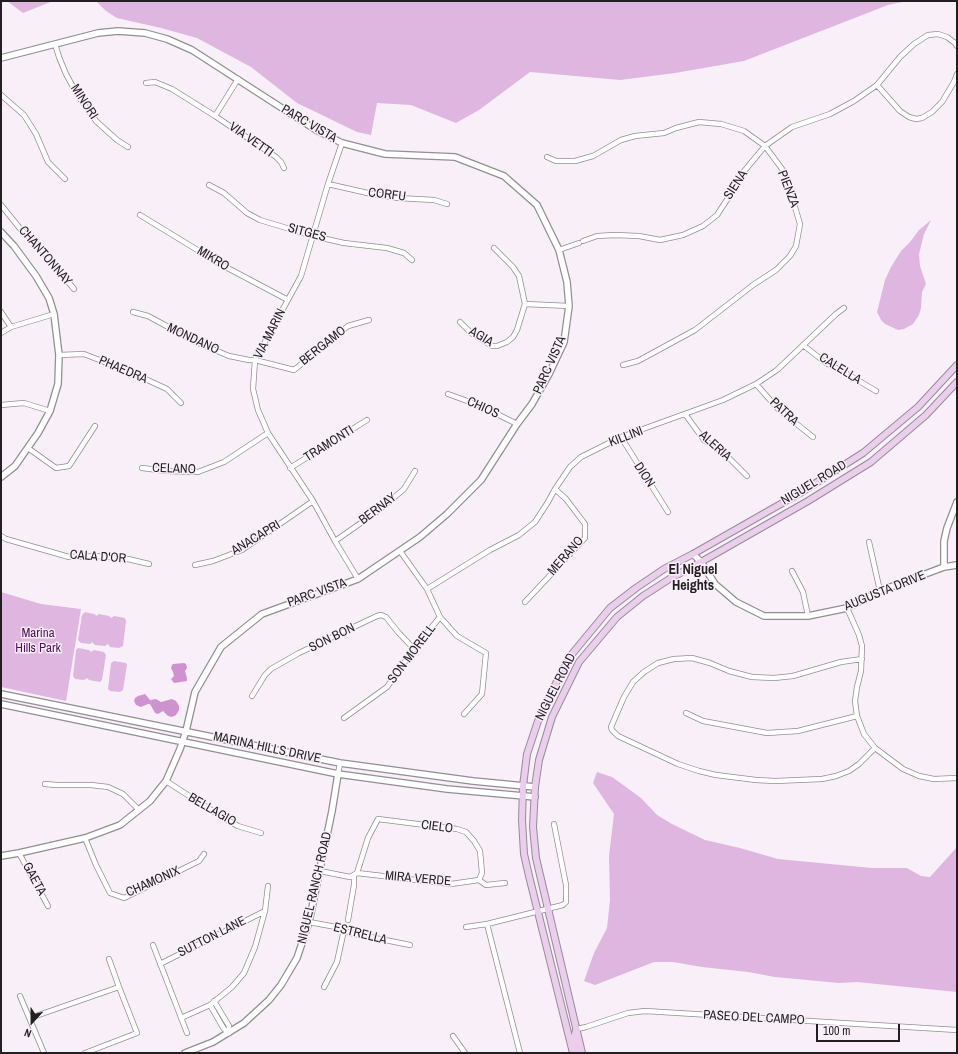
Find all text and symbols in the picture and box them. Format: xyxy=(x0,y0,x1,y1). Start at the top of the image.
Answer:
street label: MINORI xyxy=(67,82,101,122)
street label: PARC VISTA xyxy=(278,102,340,146)
street label: VIA VETTI xyxy=(226,119,276,161)
street label: SIENA xyxy=(721,167,751,203)
street label: PIENZA xyxy=(774,168,802,210)
street label: CORFU xyxy=(367,185,407,205)
street label: SITGES xyxy=(286,220,328,246)
street label: CHANTONNAY xyxy=(15,223,75,289)
street label: MIKRO xyxy=(194,243,232,275)
street label: VIA MARIN xyxy=(251,306,289,362)
street label: MONDANO xyxy=(164,320,222,358)
street label: BERGAMO xyxy=(297,323,349,369)
street label: AGIA xyxy=(466,324,496,350)
street label: PARC VISTA xyxy=(530,334,570,396)
street label: CALELLA xyxy=(816,350,864,388)
street label: PHAEDRA xyxy=(96,353,150,387)
street label: CHIOS xyxy=(464,394,502,422)
street label: PATRA xyxy=(766,395,802,429)
street label: TRAMONTI xyxy=(301,423,357,465)
street label: KILLINI xyxy=(607,423,645,451)
street label: ALERIA xyxy=(696,428,734,464)
street label: NIGUEL ROAD xyxy=(779,457,849,509)
street label: CELANO xyxy=(152,460,196,478)
street label: DION xyxy=(630,460,658,490)
street label: BERNAY xyxy=(356,490,400,528)
street label: ANACAPRI xyxy=(229,517,283,559)
street label: MERANO xyxy=(545,533,587,579)
street label: CALA D'OR xyxy=(69,547,127,567)
district label: El Niguel Heights xyxy=(668,562,718,594)
street label: AUGUSTA DRIVE xyxy=(842,568,928,614)
street label: PARC VISTA xyxy=(285,575,349,611)
street label: SON BON xyxy=(306,620,358,656)
street label: SON MORELL xyxy=(385,621,439,687)
park label: Marina Hills Park xyxy=(15,626,61,657)
street label: NIGUEL ROAD xyxy=(532,651,580,723)
street label: MARINA HILLS DRIVE xyxy=(212,729,322,767)
street label: BELLAGIO xyxy=(185,790,239,830)
street label: CIELO xyxy=(420,817,454,837)
street label: NIGUEL RANCH ROAD xyxy=(295,831,335,945)
street label: GAETA xyxy=(19,860,49,898)
street label: CHAMONIX xyxy=(124,863,182,901)
street label: MIRA VERDE xyxy=(384,868,452,890)
street label: SUTTON LANE xyxy=(175,913,249,961)
street label: ESTRELLA xyxy=(332,920,388,948)
north arrow xyxy=(12,1002,52,1042)
street label: PASEO DEL CAMPO xyxy=(703,1008,805,1028)
scale bar xyxy=(818,1016,902,1042)
text: 100 m xyxy=(823,1023,850,1039)
text: N xyxy=(22,1026,33,1041)

